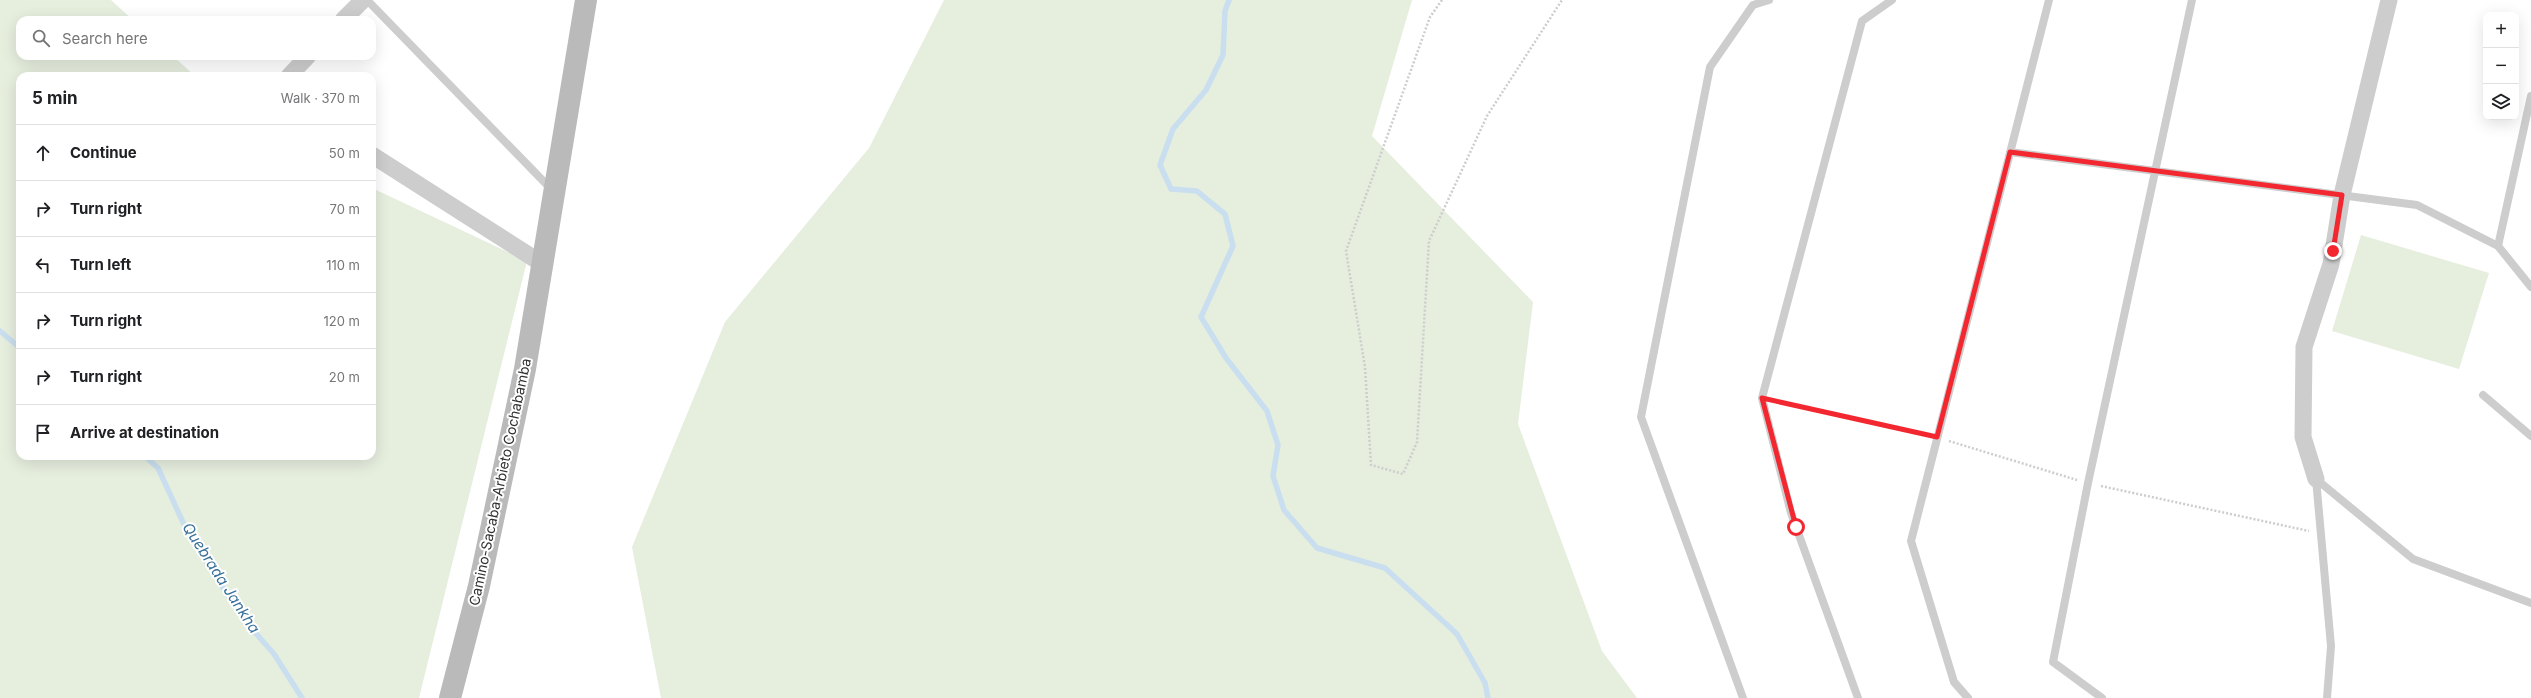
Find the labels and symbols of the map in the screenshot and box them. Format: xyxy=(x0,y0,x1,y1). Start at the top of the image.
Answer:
route end xyxy=(2324,242,2342,260)
street label: Camino-Sacaba-Arbieto Cochabamba xyxy=(465,357,534,607)
route start xyxy=(1787,518,1805,536)
water label: Quebrada Jankha xyxy=(178,519,264,637)

